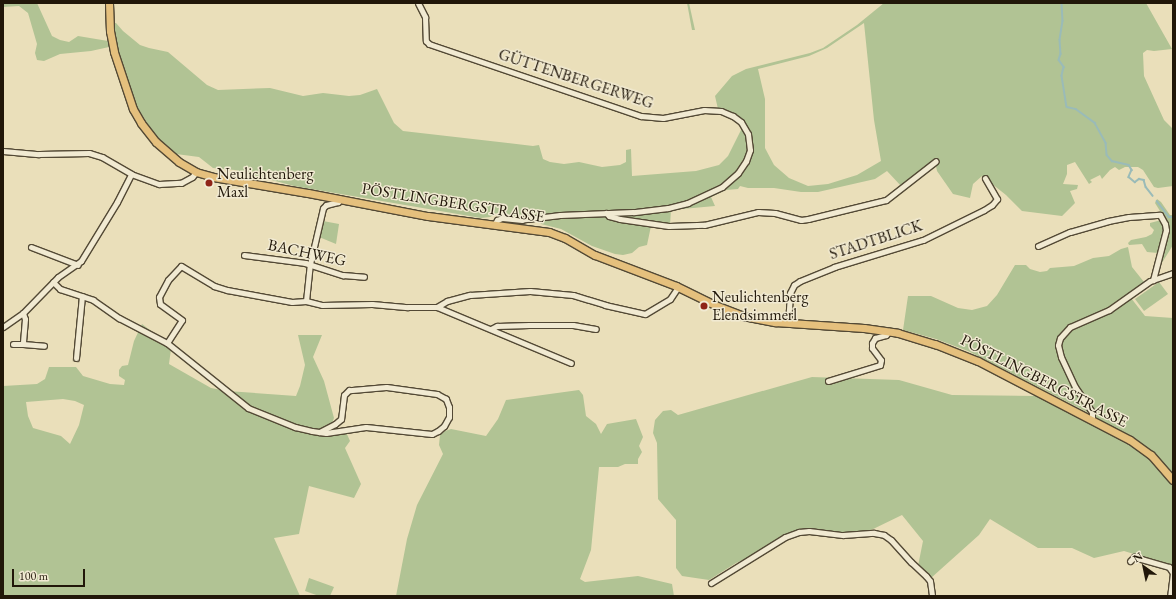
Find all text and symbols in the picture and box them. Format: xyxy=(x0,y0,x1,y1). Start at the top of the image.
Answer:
street label: GÜTTENBERGERWEG xyxy=(496,45,656,113)
place label: Neulichtenberg Maxl xyxy=(217,164,313,202)
marker: Neulichtenberg Maxl xyxy=(204,178,214,188)
street label: PÖSTLINGBERGSTRASSE xyxy=(360,179,546,227)
street label: STADTBLICK xyxy=(827,216,925,264)
street label: BACHWEG xyxy=(266,235,348,271)
place label: Neulichtenberg Elendsimmerl xyxy=(712,287,808,325)
marker: Neulichtenberg Elendsimmerl xyxy=(699,301,709,311)
street label: PÖSTLINGBERGSTRASSE xyxy=(957,330,1131,432)
north arrow xyxy=(1124,547,1164,587)
text: N xyxy=(1130,549,1145,565)
scale bar xyxy=(14,561,87,587)
text: 100 m xyxy=(19,568,48,584)

